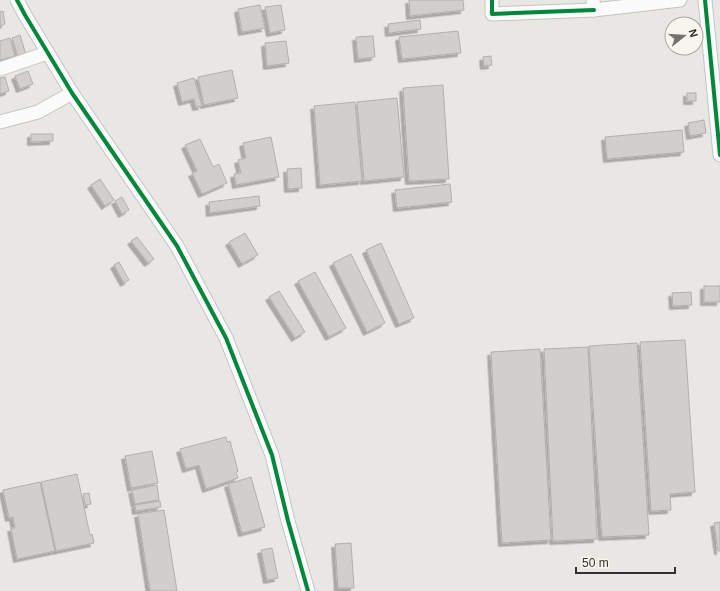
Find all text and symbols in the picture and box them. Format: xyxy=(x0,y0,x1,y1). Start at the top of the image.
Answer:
north arrow xyxy=(664,16,704,56)
text: N xyxy=(687,28,700,39)
scale bar xyxy=(576,549,675,575)
text: 50 m xyxy=(582,556,609,570)

